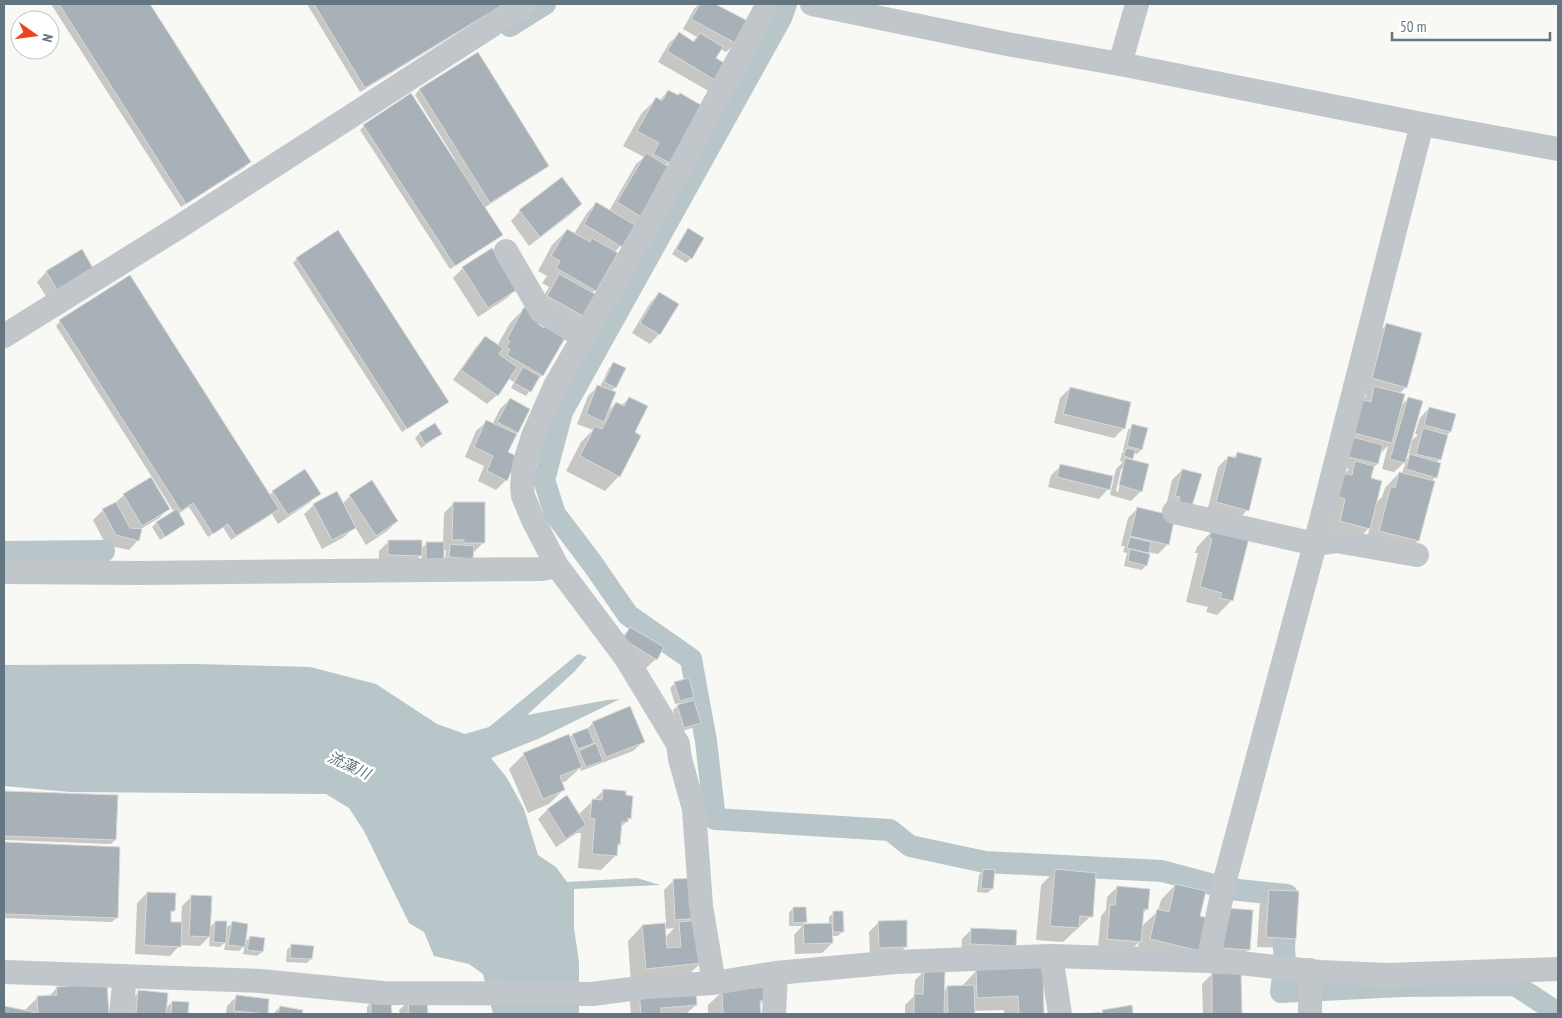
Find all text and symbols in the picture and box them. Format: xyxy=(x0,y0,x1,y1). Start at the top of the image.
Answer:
north arrow xyxy=(10,10,60,60)
scale bar xyxy=(1392,10,1550,42)
text: 50 m xyxy=(1400,17,1426,36)
text: N xyxy=(38,32,57,44)
water label: 流藻川 xyxy=(325,747,375,784)

